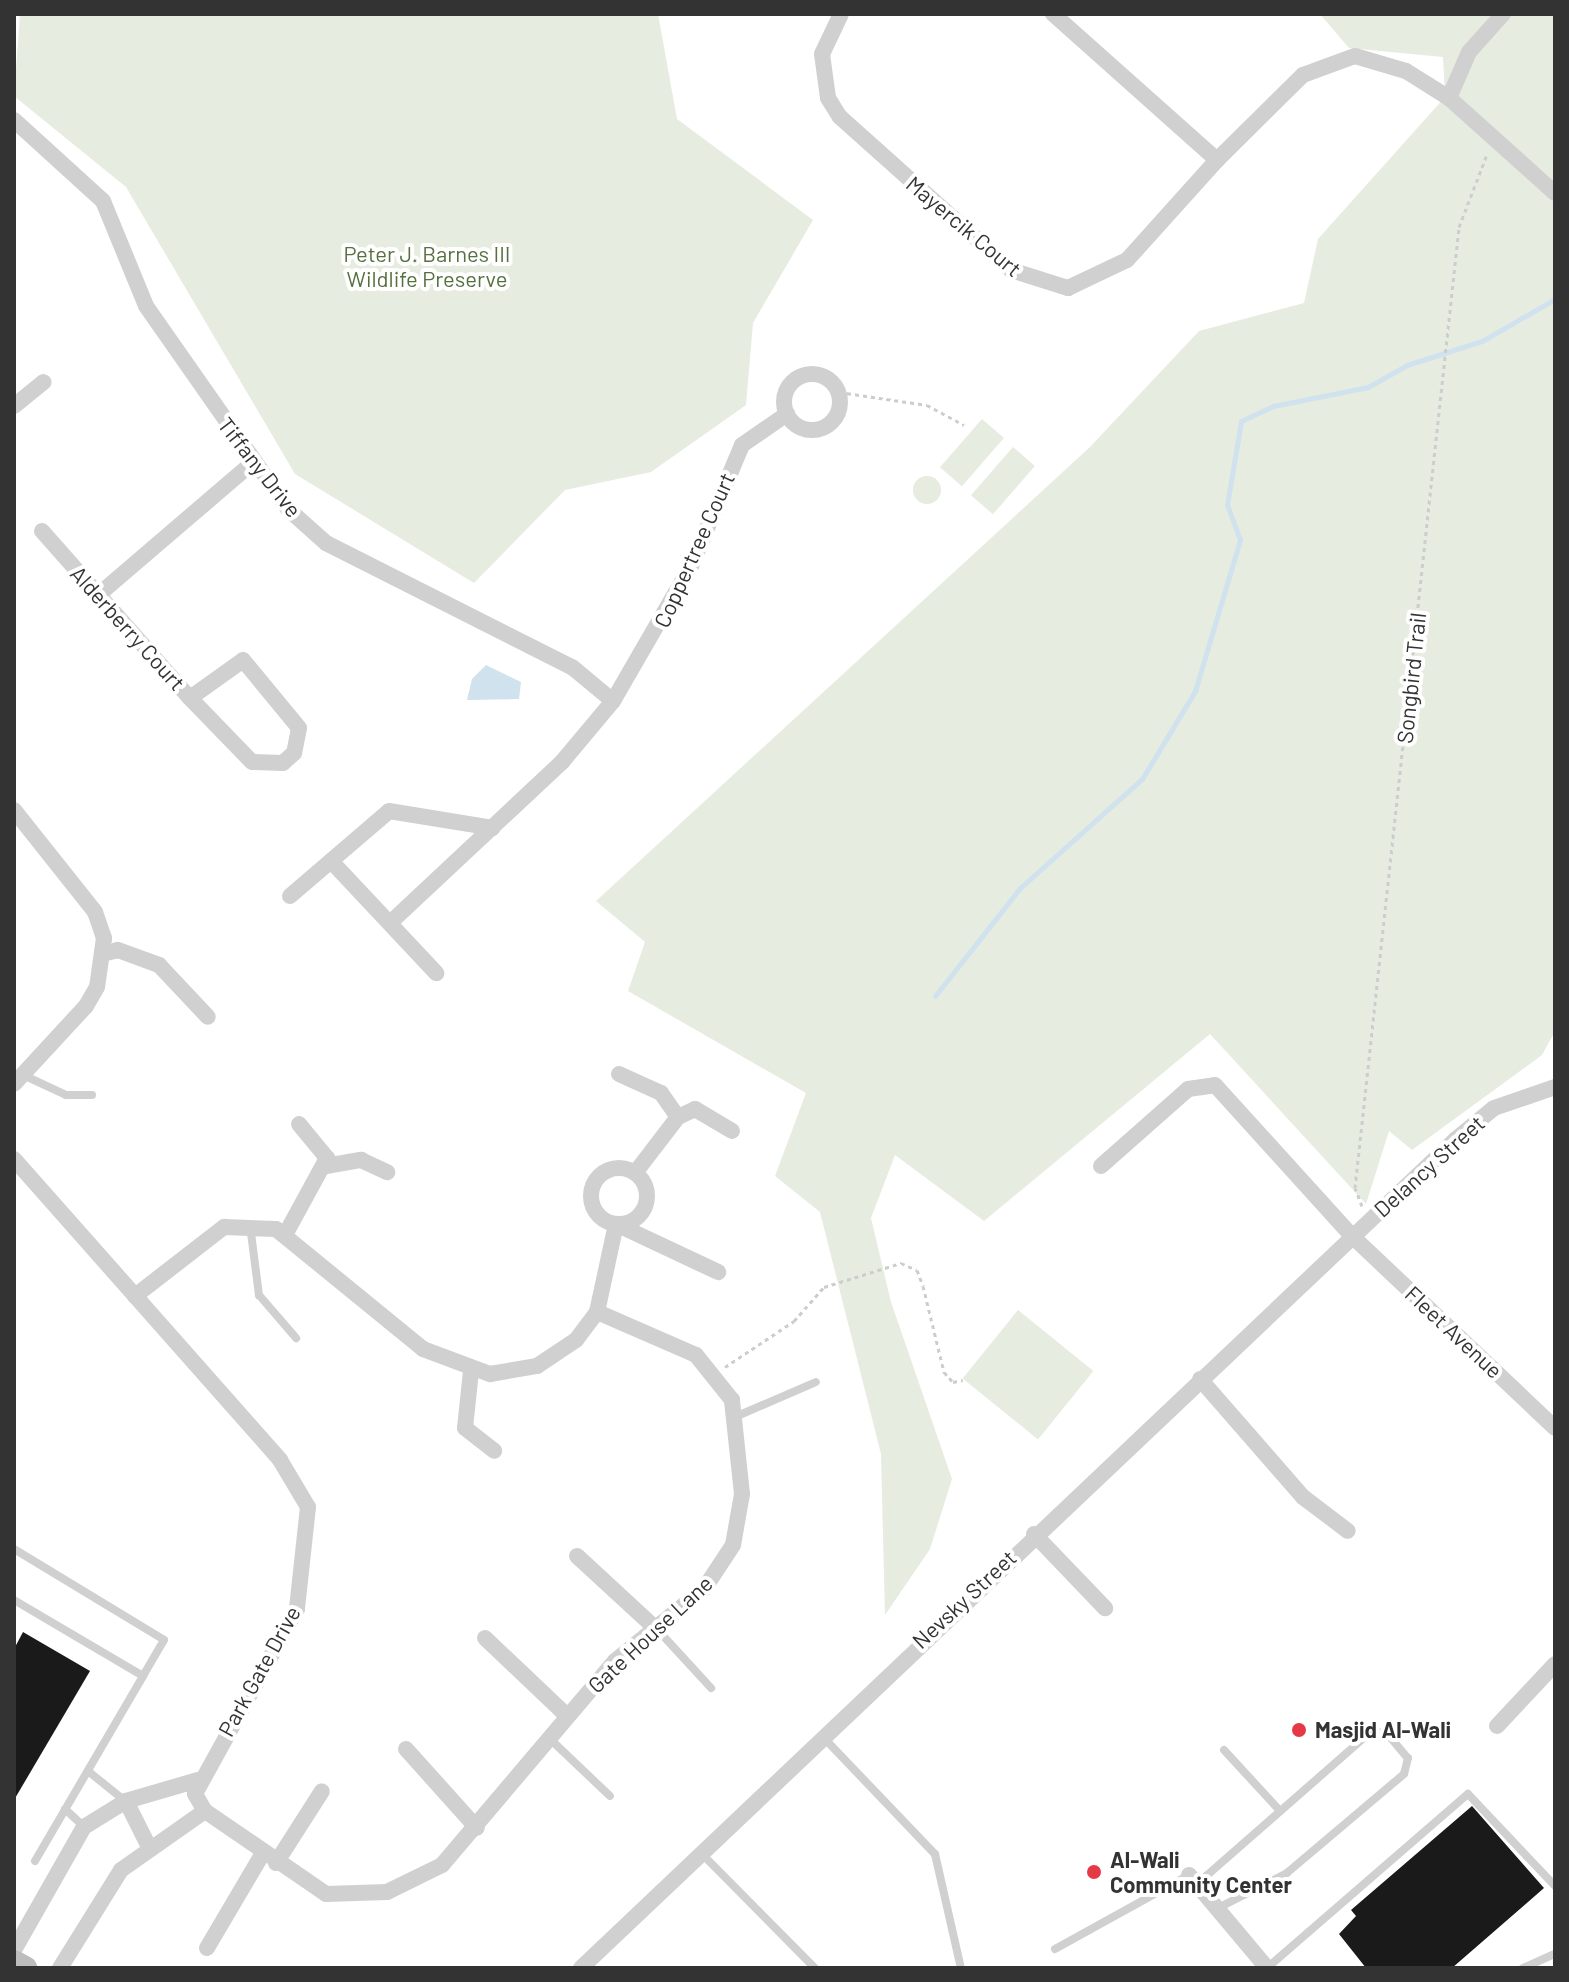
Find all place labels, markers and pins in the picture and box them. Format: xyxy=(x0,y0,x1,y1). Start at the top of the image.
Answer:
place label: Masjid Al-Wali xyxy=(1315,1717,1451,1743)
marker: Masjid Al-Wali xyxy=(1290,1721,1308,1739)
place label: Al-Wali Community Center xyxy=(1110,1846,1292,1898)
marker: Al-Wali Community Center xyxy=(1085,1863,1103,1881)

